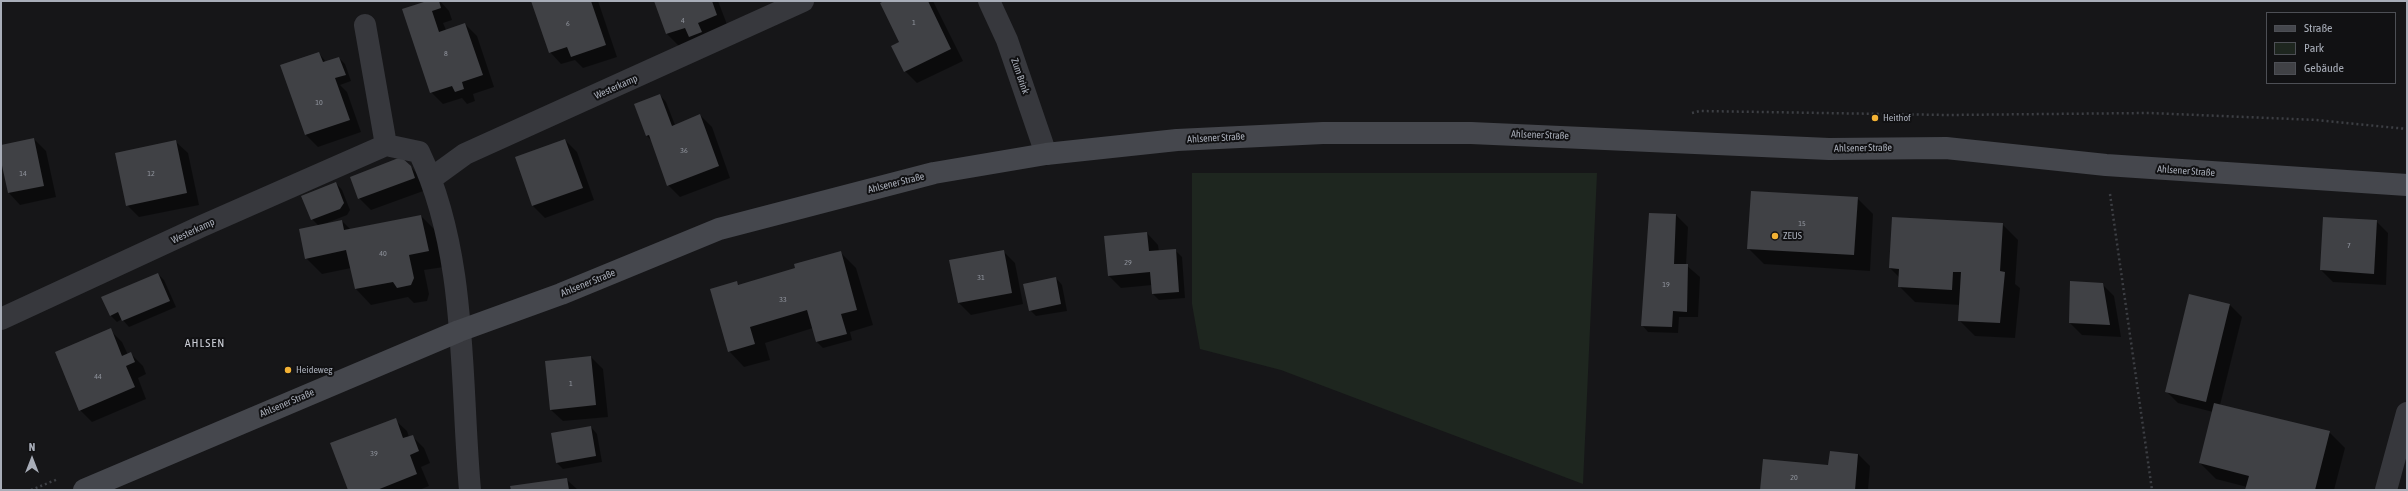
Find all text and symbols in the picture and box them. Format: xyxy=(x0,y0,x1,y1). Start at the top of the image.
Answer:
legend xyxy=(2266,12,2396,84)
house number: 4 xyxy=(681,15,685,25)
house number: 1 xyxy=(912,17,916,27)
house number: 6 xyxy=(566,18,570,28)
text: Straße xyxy=(2304,21,2332,35)
text: Park xyxy=(2304,41,2324,55)
house number: 8 xyxy=(444,48,448,58)
street label: Zum Brink xyxy=(1008,56,1032,96)
text: Gebäude xyxy=(2304,61,2344,75)
street label: Westerkamp xyxy=(592,72,640,102)
house number: 10 xyxy=(315,97,323,107)
place label: Heithof xyxy=(1883,112,1911,124)
marker: Heithof xyxy=(1870,113,1880,123)
street label: Ahlsener Straße xyxy=(1511,128,1569,142)
street label: Ahlsener Straße xyxy=(1187,130,1245,146)
street label: Ahlsener Straße xyxy=(1834,141,1892,155)
house number: 36 xyxy=(680,145,688,155)
street label: Ahlsener Straße xyxy=(2157,163,2215,179)
house number: 14 xyxy=(19,168,27,178)
house number: 12 xyxy=(147,168,155,178)
street label: Ahlsener Straße xyxy=(866,170,926,196)
street label: Westerkamp xyxy=(169,216,217,246)
house number: 15 xyxy=(1798,218,1806,228)
place label: ZEUS xyxy=(1783,230,1802,242)
marker: ZEUS xyxy=(1770,231,1780,241)
house number: 7 xyxy=(2347,240,2351,250)
house number: 40 xyxy=(379,248,387,258)
house number: 29 xyxy=(1124,257,1132,267)
street label: Ahlsener Straße xyxy=(559,267,617,299)
house number: 31 xyxy=(977,272,985,282)
house number: 19 xyxy=(1662,279,1670,289)
house number: 33 xyxy=(779,294,787,304)
district label: AHLSEN xyxy=(185,336,225,350)
place label: Heideweg xyxy=(296,364,333,376)
marker: Heideweg xyxy=(283,365,293,375)
house number: 44 xyxy=(94,371,102,381)
house number: 1 xyxy=(569,378,573,388)
street label: Ahlsener Straße xyxy=(258,386,316,420)
north arrow xyxy=(12,439,52,479)
text: N xyxy=(29,441,35,453)
house number: 39 xyxy=(370,448,378,458)
house number: 20 xyxy=(1790,472,1798,482)

